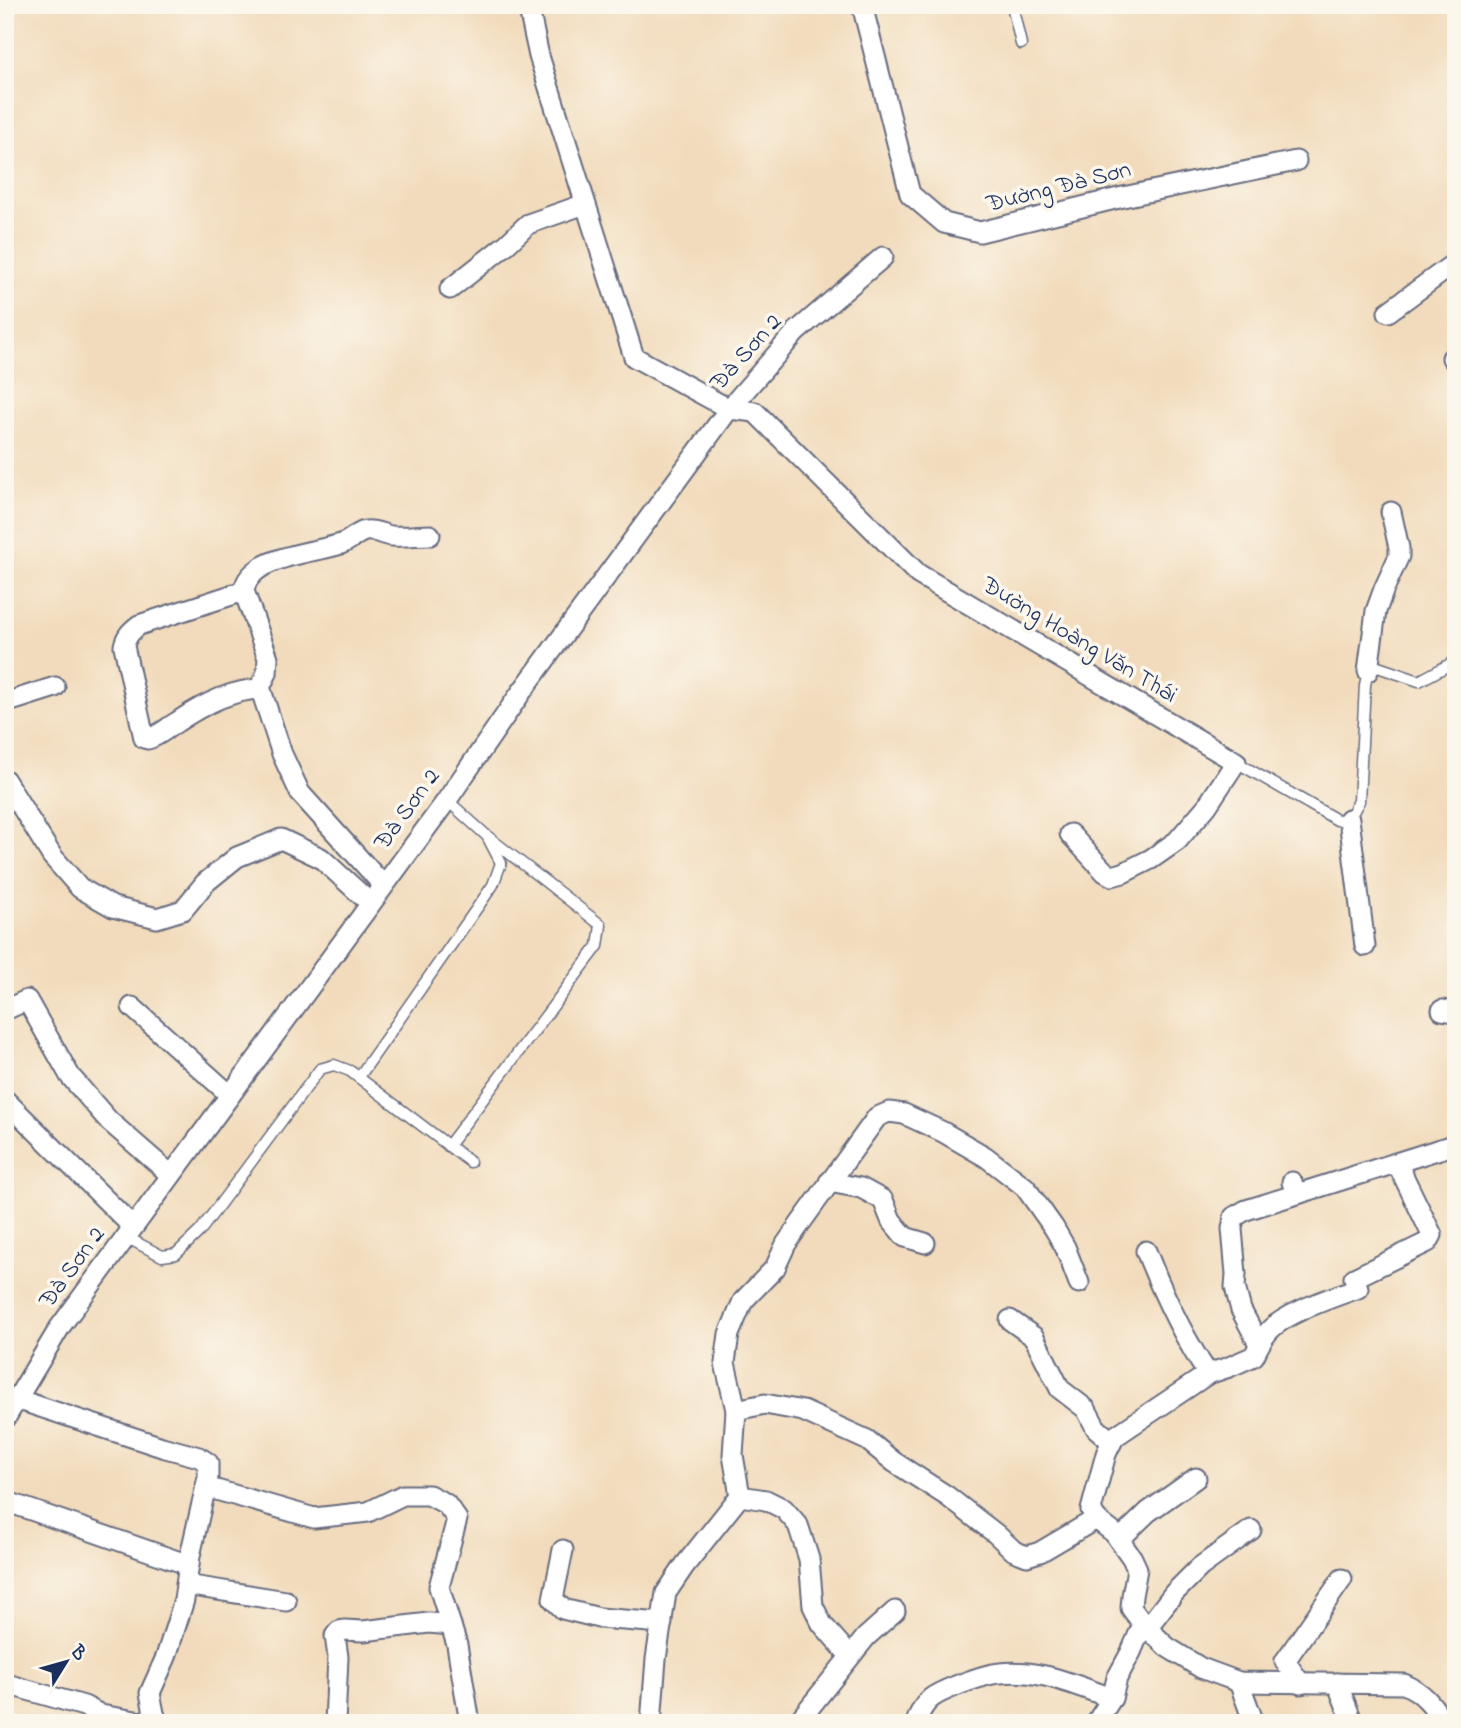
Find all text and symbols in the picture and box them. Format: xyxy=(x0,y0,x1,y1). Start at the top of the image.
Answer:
street label: Đường Đà Sơn xyxy=(982,153,1135,223)
street label: Đà Sơn 2 xyxy=(702,307,791,400)
street label: Đường Hoàng Văn Thái xyxy=(974,568,1183,713)
street label: Đà Sơn 2 xyxy=(366,762,450,859)
street label: Đà Sơn 2 xyxy=(31,1220,115,1317)
north arrow xyxy=(32,1626,102,1696)
text: B xyxy=(62,1639,92,1667)

